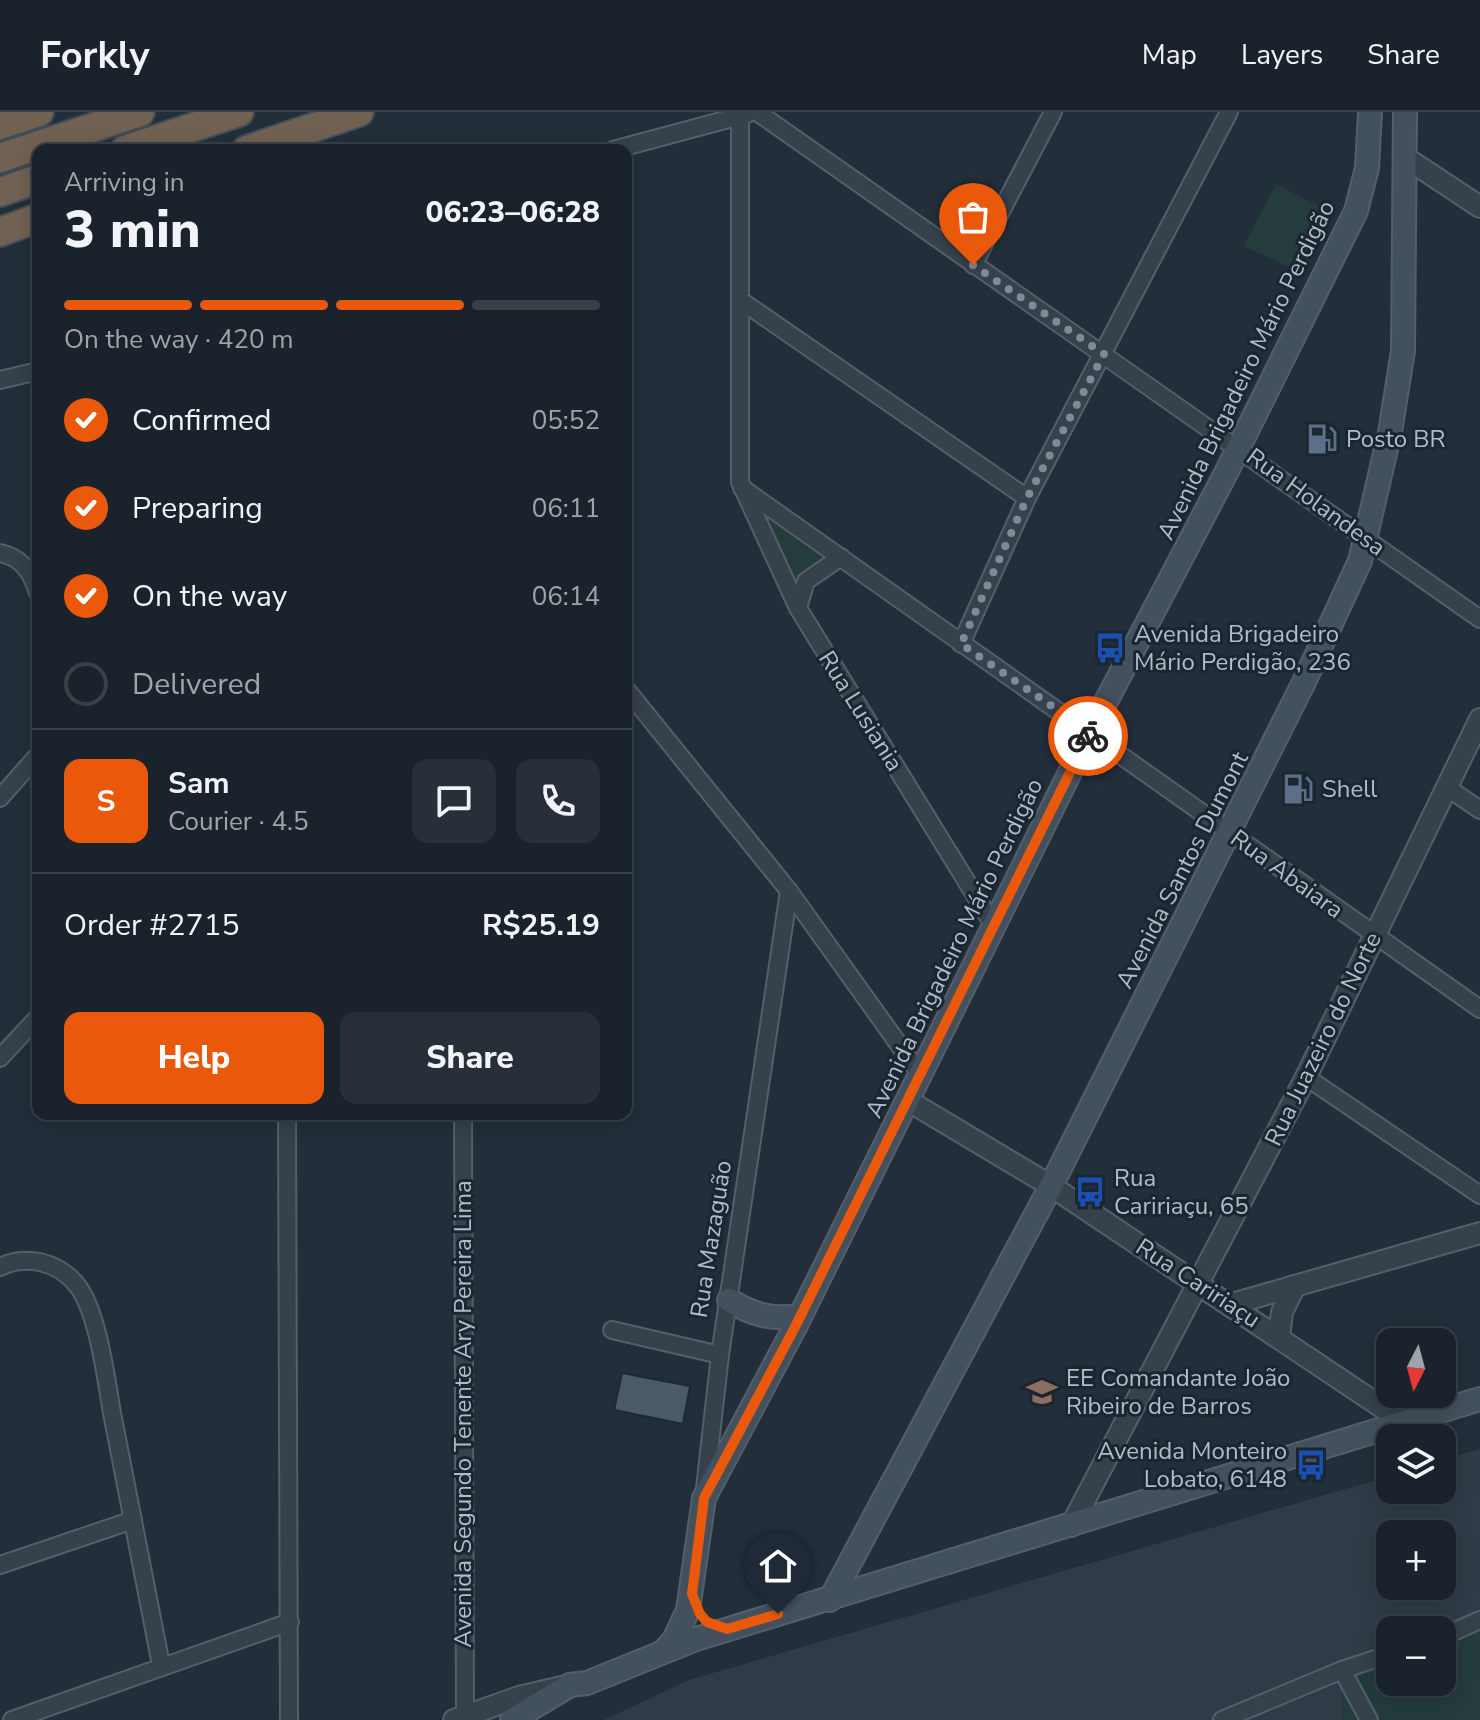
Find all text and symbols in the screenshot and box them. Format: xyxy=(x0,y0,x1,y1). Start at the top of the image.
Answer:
text: Forkly xyxy=(40,30,149,81)
text: Map xyxy=(1142,36,1197,74)
text: Layers xyxy=(1241,36,1323,74)
text: Share xyxy=(1367,36,1440,74)
text: Arriving in xyxy=(64,165,185,200)
pin xyxy=(939,183,1007,265)
text: 06:23–06:28 xyxy=(425,192,600,233)
text: 3 min xyxy=(64,194,201,265)
icon: bag xyxy=(951,195,995,239)
street label: Avenida Brigadeiro Mário Perdigão xyxy=(1150,195,1342,545)
text: On the way · 420 m xyxy=(64,322,293,357)
icon: check xyxy=(64,398,108,442)
text: Confirmed xyxy=(132,400,272,441)
text: 05:52 xyxy=(532,403,600,438)
fuel station icon: Posto BR xyxy=(1305,422,1339,456)
place label: Posto BR xyxy=(1346,423,1446,455)
street label: Rua Holandesa xyxy=(1240,441,1392,563)
icon: check xyxy=(64,486,108,530)
text: Preparing xyxy=(132,488,263,529)
text: 06:11 xyxy=(532,491,600,526)
icon: check xyxy=(64,574,108,618)
text: On the way xyxy=(132,576,287,617)
text: 06:14 xyxy=(532,579,600,614)
place label: Avenida Brigadeiro Mário Perdigão, 236 xyxy=(1134,618,1351,678)
bus stop icon: Avenida Brigadeiro Mário Perdigão, 236 xyxy=(1093,631,1127,665)
street label: Rua Lusiania xyxy=(811,645,911,777)
text: Delivered xyxy=(132,664,261,705)
courier xyxy=(1048,696,1128,776)
icon: bike xyxy=(1066,714,1110,758)
street label: Avenida Santos Dumont xyxy=(1108,746,1256,994)
button: chat xyxy=(412,759,496,843)
button: phone xyxy=(516,759,600,843)
text: Sam xyxy=(168,763,230,804)
fuel station icon: Shell xyxy=(1281,772,1315,806)
street label: Avenida Brigadeiro Mário Perdigão xyxy=(858,773,1050,1123)
place label: Shell xyxy=(1322,773,1377,805)
text: S xyxy=(97,781,115,822)
text: Courier · 4.5 xyxy=(168,804,309,839)
street label: Rua Abaiara xyxy=(1224,822,1350,926)
text: Order #2715 xyxy=(64,905,239,946)
text: R$25.19 xyxy=(482,905,600,946)
street label: Rua Juazeiro do Norte xyxy=(1257,927,1389,1151)
button: Help xyxy=(64,1012,324,1104)
button: Share xyxy=(340,1012,600,1104)
street label: Rua Mazaguão xyxy=(683,1158,739,1320)
place label: Rua Caririaçu, 65 xyxy=(1114,1162,1249,1222)
bus stop icon: Rua Caririaçu, 65 xyxy=(1073,1175,1107,1209)
street label: Avenida Segundo Tenente Ary Pereira Lima xyxy=(447,1180,479,1648)
street label: Rua Caririaçu xyxy=(1130,1231,1266,1335)
north arrow xyxy=(1376,1328,1456,1408)
map controls xyxy=(1376,1328,1456,1696)
place label: EE Comandante João Ribeiro de Barros xyxy=(1066,1362,1290,1422)
school or university icon: EE Comandante João Ribeiro de Barros xyxy=(1025,1375,1059,1409)
button: layers xyxy=(1376,1424,1456,1504)
place label: Avenida Monteiro Lobato, 6148 xyxy=(1097,1435,1287,1495)
bus stop icon: Avenida Monteiro Lobato, 6148 xyxy=(1294,1448,1328,1482)
button: + xyxy=(1376,1520,1456,1600)
pin xyxy=(744,1532,812,1614)
icon: home xyxy=(756,1544,800,1588)
button: − xyxy=(1376,1616,1456,1696)

